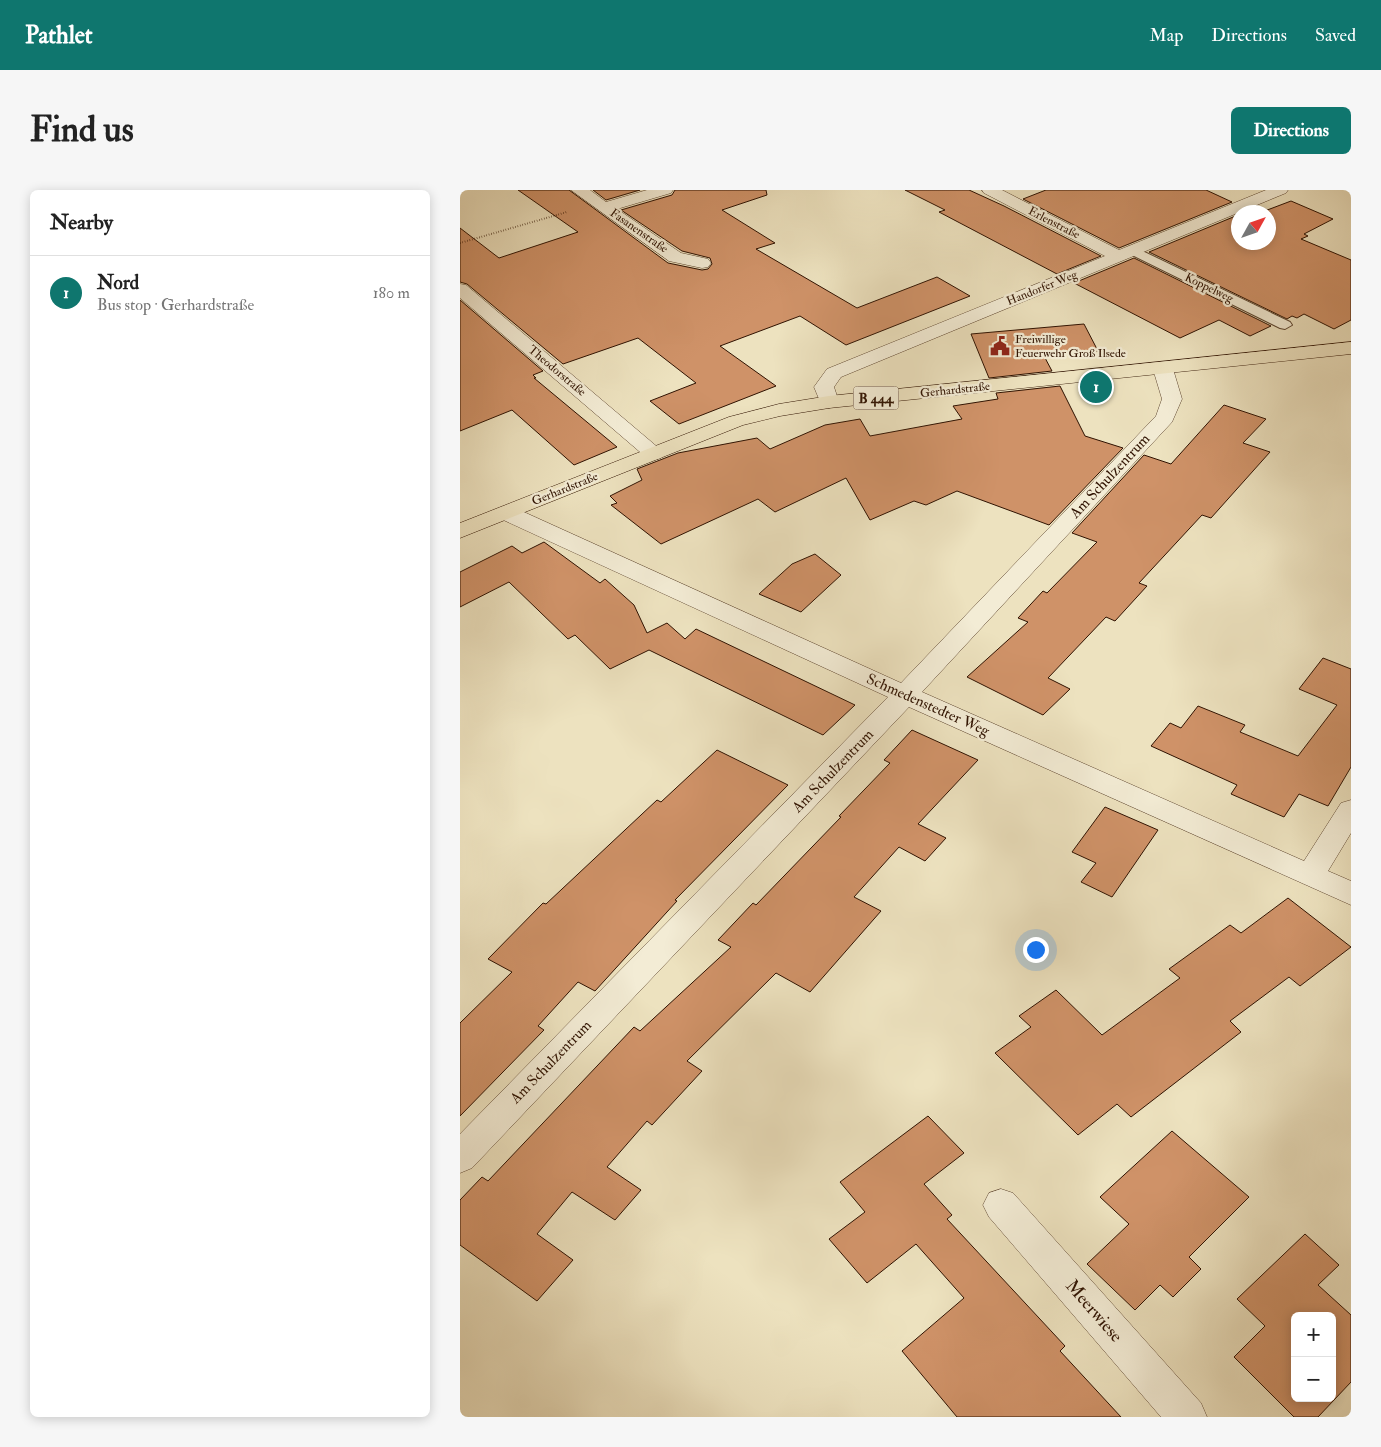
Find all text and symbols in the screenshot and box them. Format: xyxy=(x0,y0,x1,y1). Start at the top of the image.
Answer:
text: Pathlet xyxy=(25,20,93,51)
text: Map xyxy=(1150,24,1183,47)
text: Directions xyxy=(1211,24,1287,47)
text: Saved xyxy=(1315,24,1356,47)
button: Directions xyxy=(1231,107,1351,154)
text: Find us xyxy=(30,108,134,152)
street label: Erlenstraße xyxy=(1026,204,1082,242)
north arrow xyxy=(1231,205,1276,250)
street label: Fasanenstraße xyxy=(607,206,671,256)
text: Nearby xyxy=(50,209,113,236)
street label: Handorfer Weg xyxy=(1004,267,1081,309)
street label: Koppelweg xyxy=(1182,270,1237,307)
text: Nord xyxy=(97,271,139,295)
text: 1 xyxy=(63,283,69,303)
text: 180 m xyxy=(373,283,410,303)
text: Bus stop · Gerhardstraße xyxy=(97,295,254,315)
place label: Freiwillige Feuerwehr Groß Ilsede xyxy=(1015,332,1126,361)
public building icon: Freiwillige Feuerwehr Groß Ilsede xyxy=(989,335,1011,357)
street label: Theodorstraße xyxy=(525,342,589,400)
pin: 1 xyxy=(1080,368,1112,406)
street label: Gerhardstraße xyxy=(919,379,991,401)
road number: B 444 xyxy=(854,387,898,410)
street label: Am Schulzentrum xyxy=(1065,429,1154,523)
street label: Gerhardstraße xyxy=(530,469,600,509)
street label: Schmedenstedter Weg xyxy=(864,669,993,741)
street label: Am Schulzentrum xyxy=(788,725,878,818)
your location xyxy=(1023,937,1049,963)
street label: Am Schulzentrum xyxy=(506,1016,596,1109)
street label: Meerwiese xyxy=(1060,1275,1128,1348)
map controls xyxy=(1291,1312,1336,1402)
button: + xyxy=(1291,1312,1336,1357)
button: − xyxy=(1291,1357,1336,1402)

